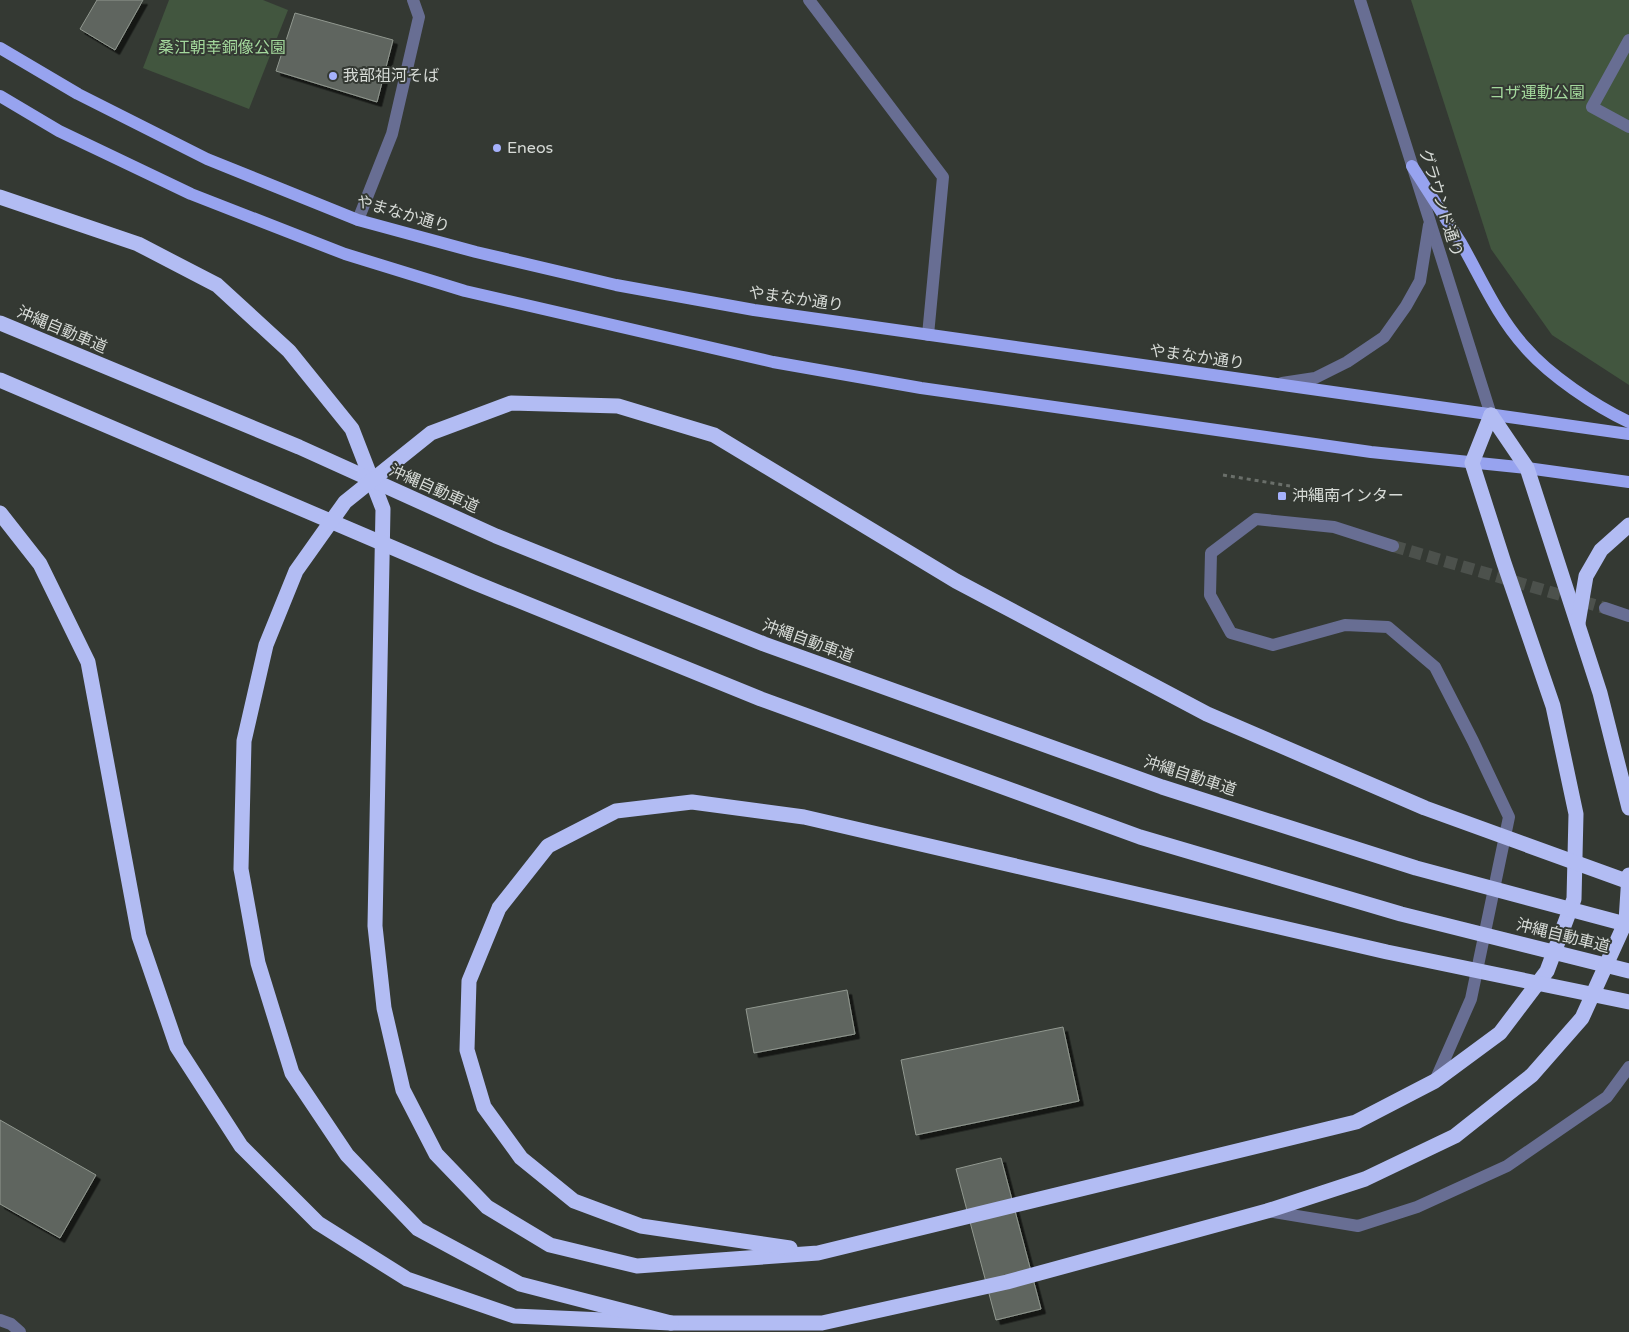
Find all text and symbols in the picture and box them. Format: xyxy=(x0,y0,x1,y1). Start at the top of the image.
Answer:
park label: 桑江朝幸銅像公園 xyxy=(158,38,286,58)
place label: 我部祖河そば xyxy=(343,66,439,86)
marker: 我部祖河そば xyxy=(327,70,339,82)
park label: コザ運動公園 xyxy=(1489,83,1585,103)
place label: Eneos xyxy=(507,138,553,158)
marker: Eneos xyxy=(491,142,503,154)
street label: グラウンド通り xyxy=(1415,147,1467,259)
street label: やまなか通り xyxy=(354,191,452,237)
street label: やまなか通り xyxy=(747,282,845,316)
street label: 沖縄自動車道 xyxy=(14,302,110,358)
street label: やまなか通り xyxy=(1148,340,1246,374)
street label: 沖縄自動車道 xyxy=(386,460,482,518)
place label: 沖縄南インター xyxy=(1292,486,1404,506)
marker: 沖縄南インター xyxy=(1276,490,1288,502)
street label: 沖縄自動車道 xyxy=(759,615,857,667)
street label: 沖縄自動車道 xyxy=(1141,752,1239,800)
street label: 沖縄自動車道 xyxy=(1514,915,1612,957)

